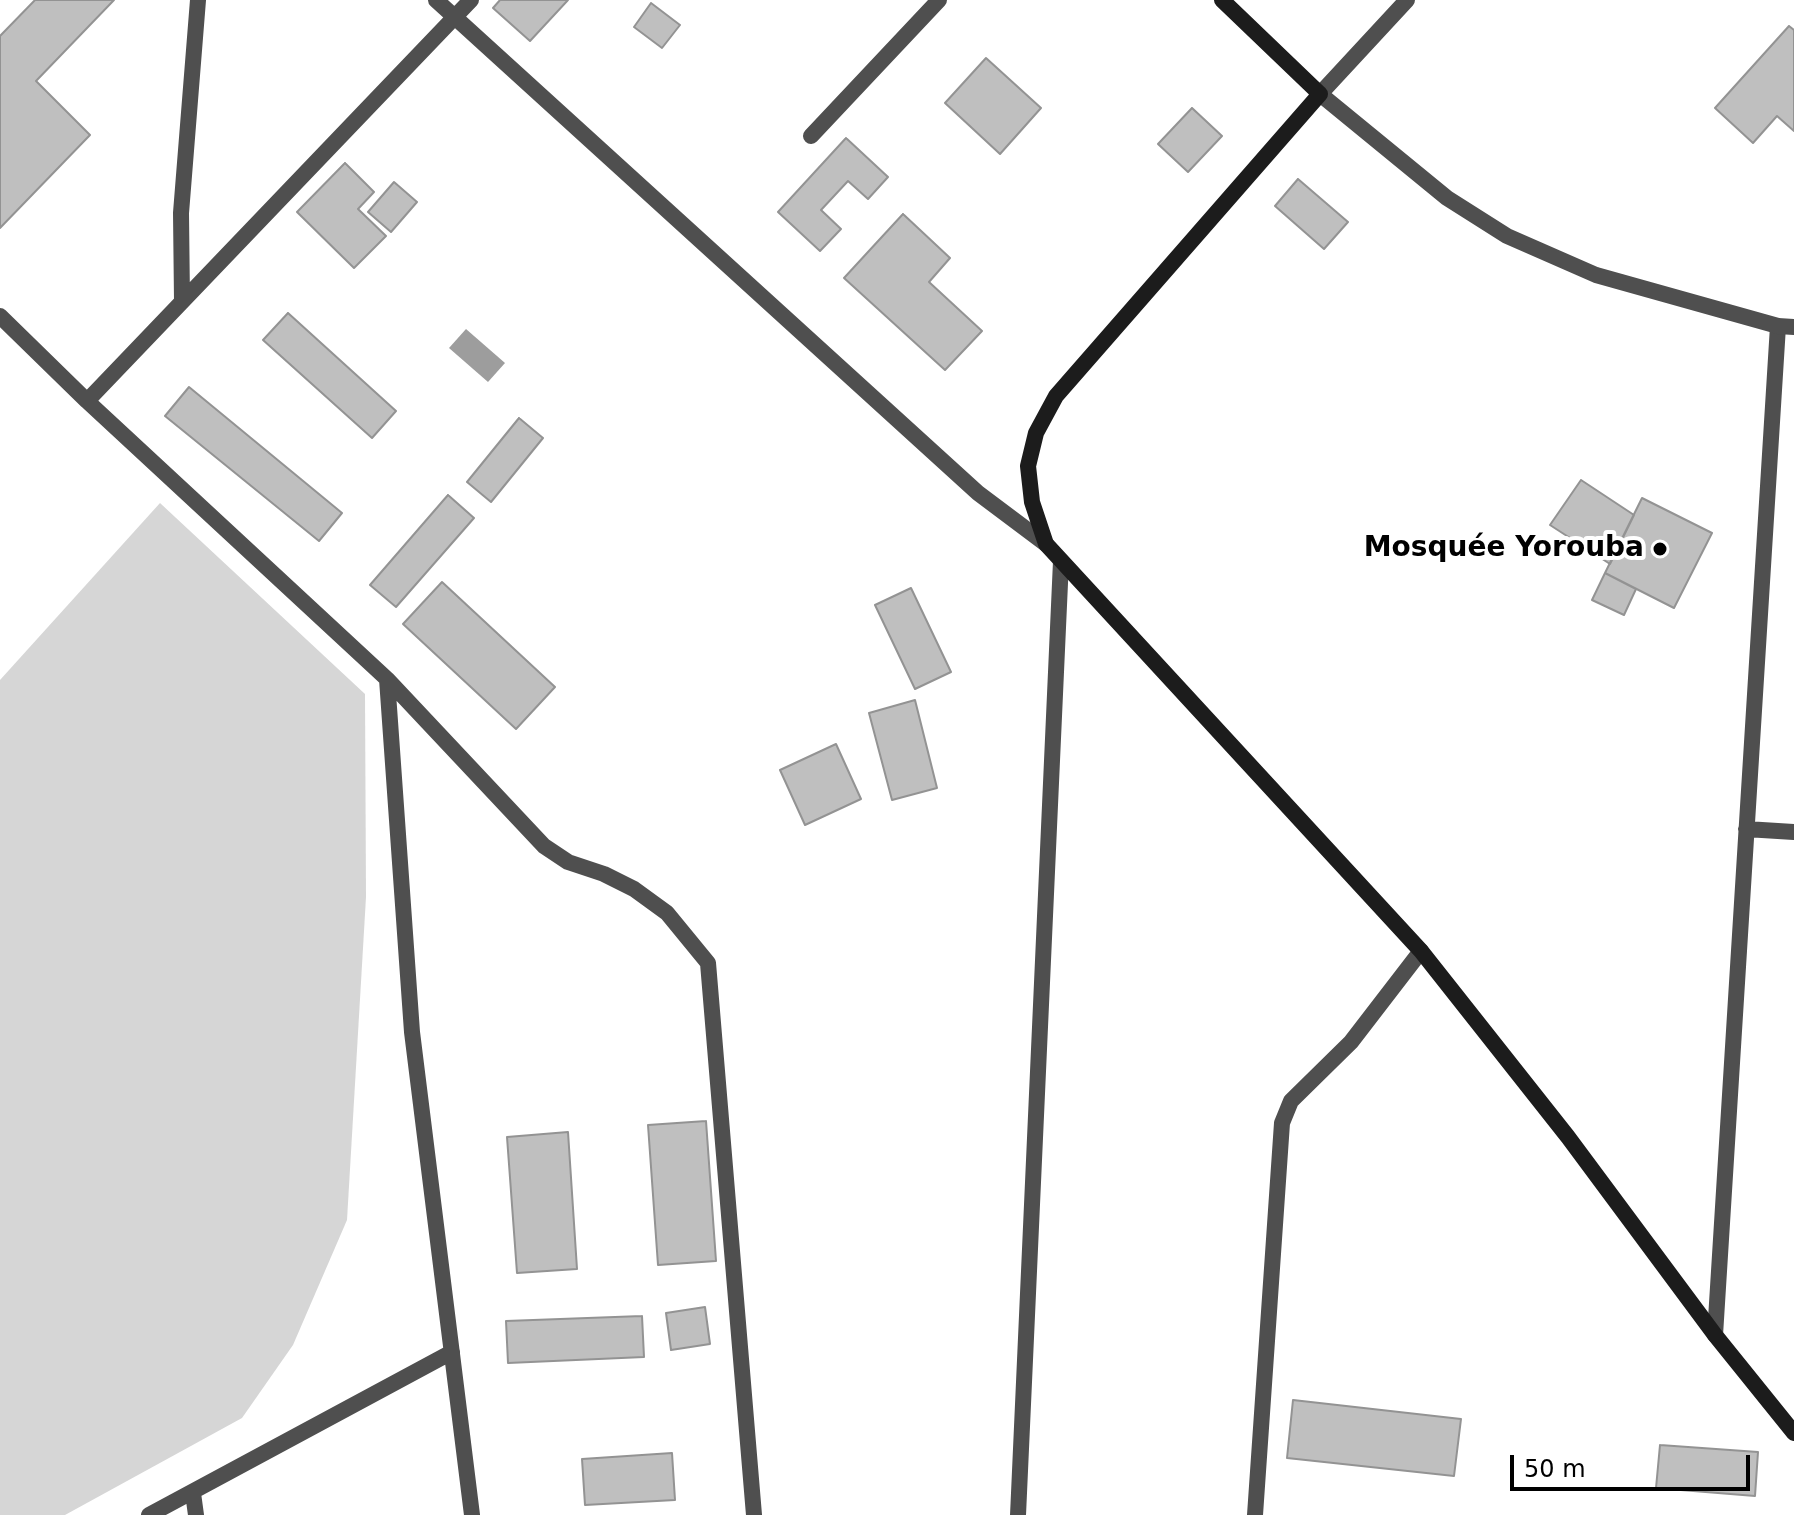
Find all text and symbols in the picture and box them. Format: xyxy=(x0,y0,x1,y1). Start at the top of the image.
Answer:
place label: Mosquée Yorouba xyxy=(1364,532,1644,566)
marker: Mosquée Yorouba xyxy=(1651,540,1669,558)
scale bar xyxy=(1514,1439,1754,1489)
text: 50 m xyxy=(1524,1455,1586,1483)

